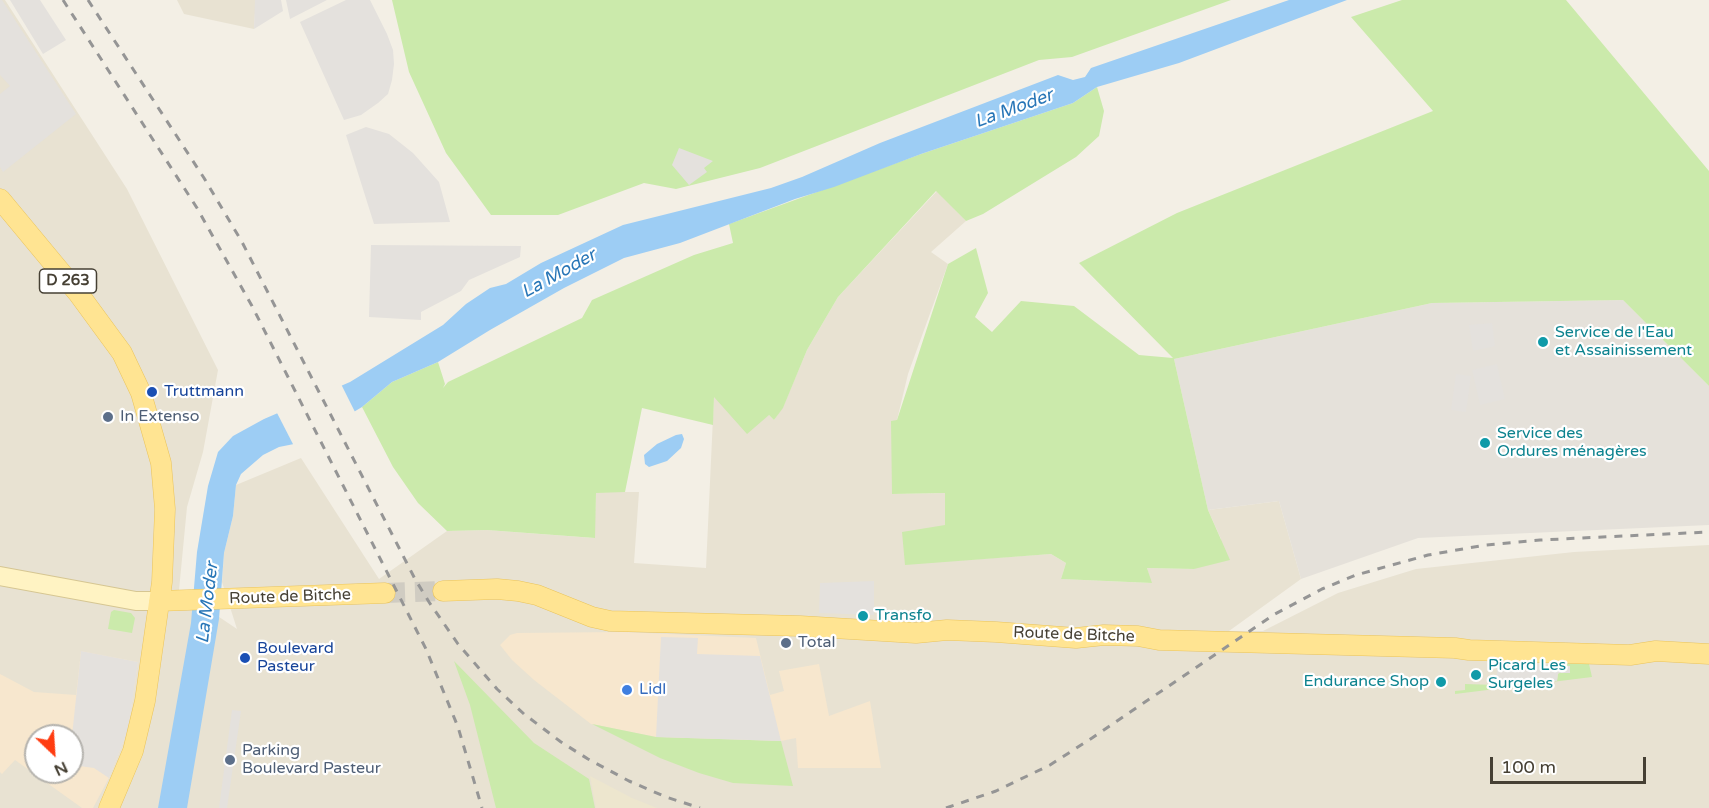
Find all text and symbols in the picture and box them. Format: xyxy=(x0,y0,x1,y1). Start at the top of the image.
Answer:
water label: La Moder xyxy=(972,85,1056,133)
water label: La Moder xyxy=(518,245,600,303)
road number: D 263 xyxy=(40,269,97,293)
place label: Service de l'Eau et Assainissement xyxy=(1555,323,1692,361)
marker: Service de l'Eau et Assainissement xyxy=(1536,335,1550,349)
place label: Truttmann xyxy=(164,382,244,402)
marker: Truttmann xyxy=(145,385,159,399)
place label: In Extenso xyxy=(120,407,199,427)
marker: In Extenso xyxy=(101,410,115,424)
place label: Service des Ordures ménagères xyxy=(1497,424,1647,462)
marker: Service des Ordures ménagères xyxy=(1478,436,1492,450)
water label: La Moder xyxy=(192,561,224,645)
street label: Route de Bitche xyxy=(229,585,351,609)
place label: Transfo xyxy=(875,606,932,626)
marker: Transfo xyxy=(856,609,870,623)
street label: Route de Bitche xyxy=(1013,623,1135,647)
place label: Total xyxy=(798,633,835,653)
marker: Total xyxy=(779,636,793,650)
place label: Boulevard Pasteur xyxy=(257,639,334,677)
marker: Boulevard Pasteur xyxy=(238,651,252,665)
place label: Picard Les Surgeles xyxy=(1488,656,1566,694)
marker: Picard Les Surgeles xyxy=(1469,668,1483,682)
place label: Endurance Shop xyxy=(1303,672,1429,692)
marker: Endurance Shop xyxy=(1434,675,1448,689)
place label: Lidl xyxy=(639,680,666,700)
marker: Lidl xyxy=(620,683,634,697)
north arrow xyxy=(24,724,84,784)
place label: Parking Boulevard Pasteur xyxy=(242,741,381,779)
scale bar xyxy=(1493,745,1649,783)
marker: Parking Boulevard Pasteur xyxy=(223,753,237,767)
text: 100 m xyxy=(1501,756,1556,778)
text: N xyxy=(51,757,71,780)

